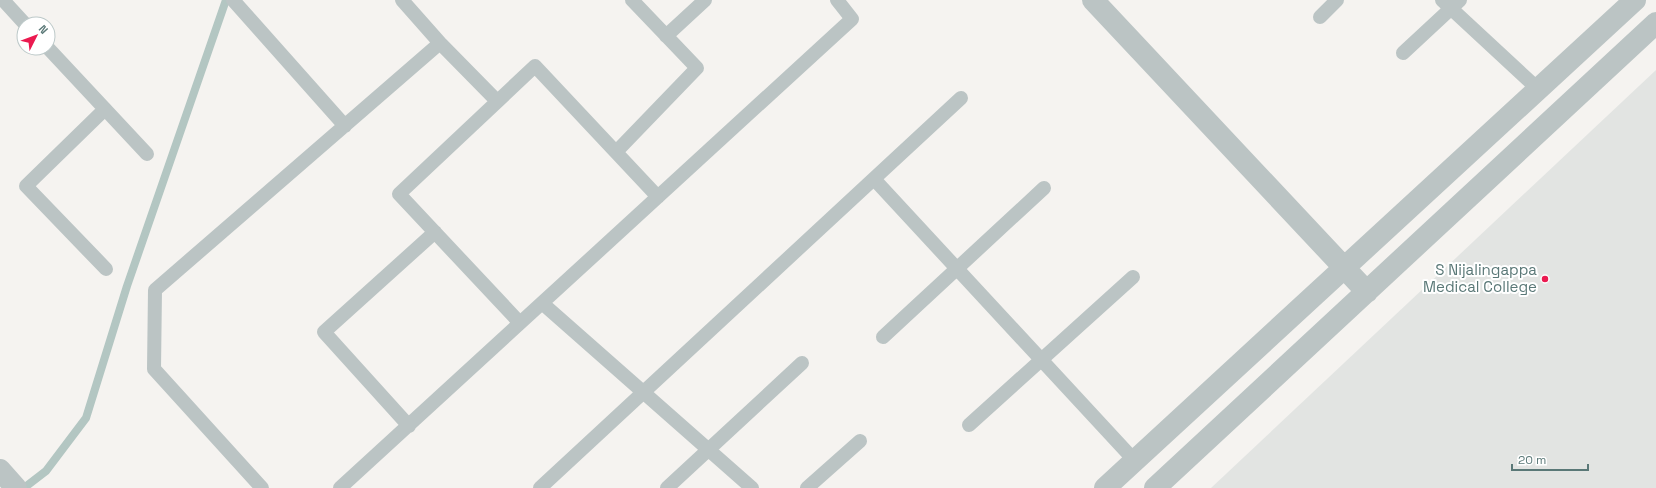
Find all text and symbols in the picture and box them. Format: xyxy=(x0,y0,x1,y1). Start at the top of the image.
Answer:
north arrow xyxy=(16,16,56,56)
text: N xyxy=(36,22,51,37)
place label: S Nijalingappa Medical College xyxy=(1423,260,1537,296)
marker: S Nijalingappa Medical College xyxy=(1540,274,1550,284)
scale bar xyxy=(1512,446,1588,472)
text: 20 m xyxy=(1518,452,1546,468)

